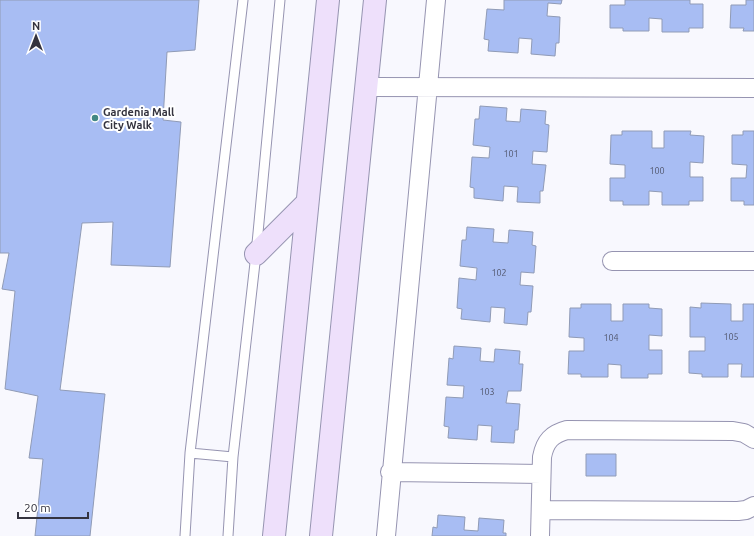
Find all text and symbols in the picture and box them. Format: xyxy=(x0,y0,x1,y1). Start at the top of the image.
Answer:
north arrow xyxy=(16,16,56,56)
text: N xyxy=(32,20,40,32)
place label: Gardenia Mall City Walk xyxy=(103,106,175,131)
marker: Gardenia Mall City Walk xyxy=(90,113,100,123)
house number: 101 xyxy=(503,149,519,159)
house number: 100 xyxy=(649,166,665,176)
house number: 102 xyxy=(491,268,507,278)
house number: 105 xyxy=(723,332,739,342)
house number: 104 xyxy=(603,333,619,343)
house number: 103 xyxy=(479,387,495,397)
scale bar xyxy=(18,494,88,520)
text: 20 m xyxy=(24,501,51,514)

